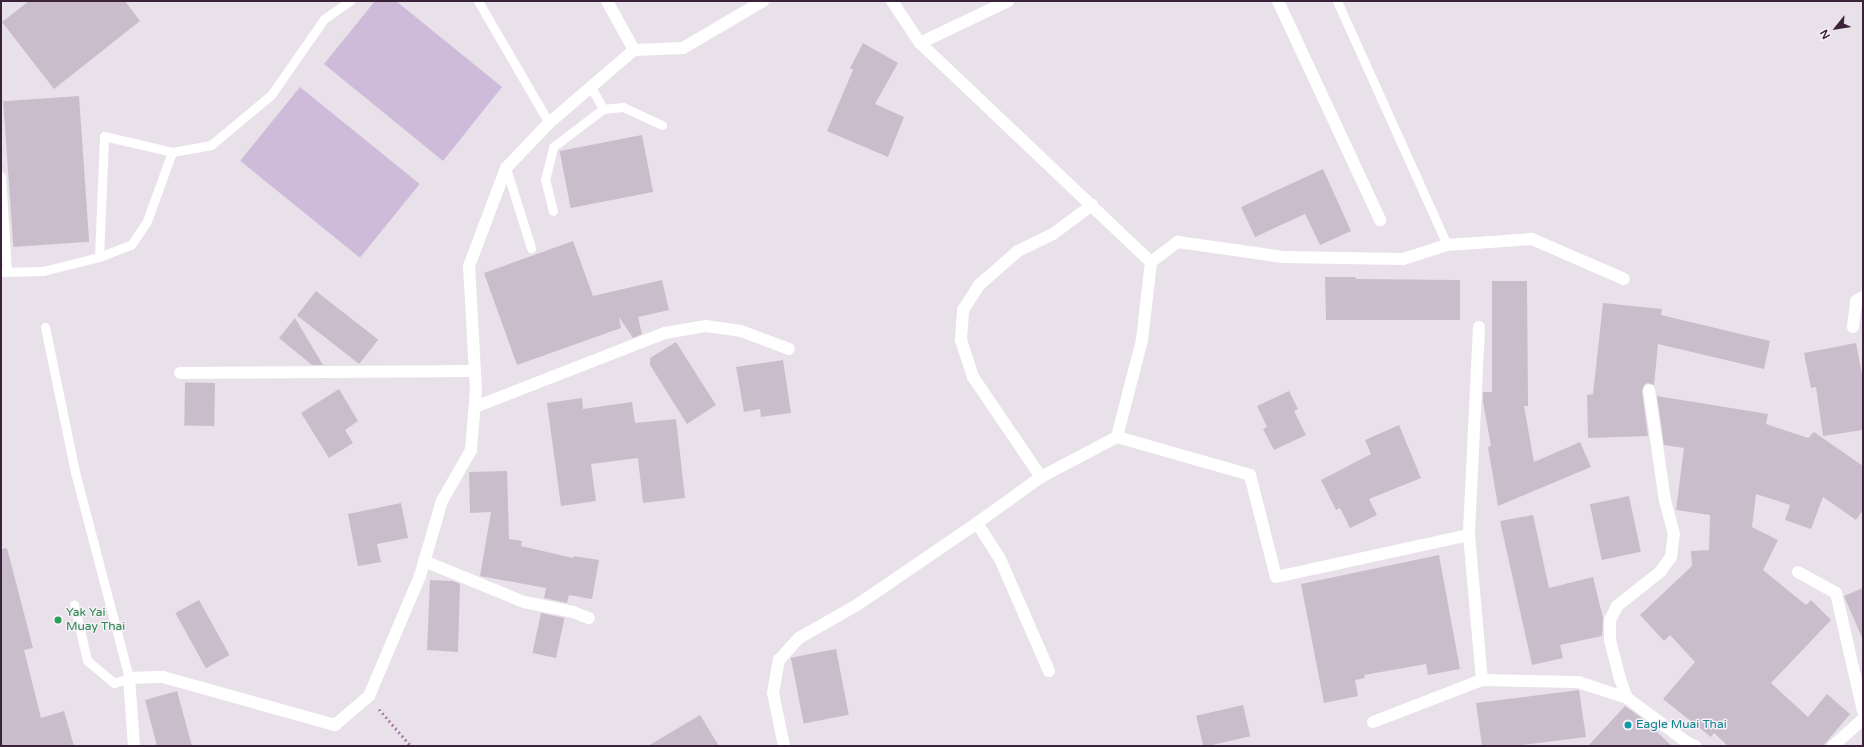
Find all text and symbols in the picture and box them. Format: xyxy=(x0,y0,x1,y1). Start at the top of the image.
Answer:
north arrow xyxy=(1816,8,1856,48)
text: N xyxy=(1817,27,1833,41)
place label: Yak Yai Muay Thai xyxy=(66,606,125,634)
marker: Yak Yai Muay Thai xyxy=(53,615,63,625)
place label: Eagle Muai Thai xyxy=(1636,718,1727,732)
marker: Eagle Muai Thai xyxy=(1623,720,1633,730)

